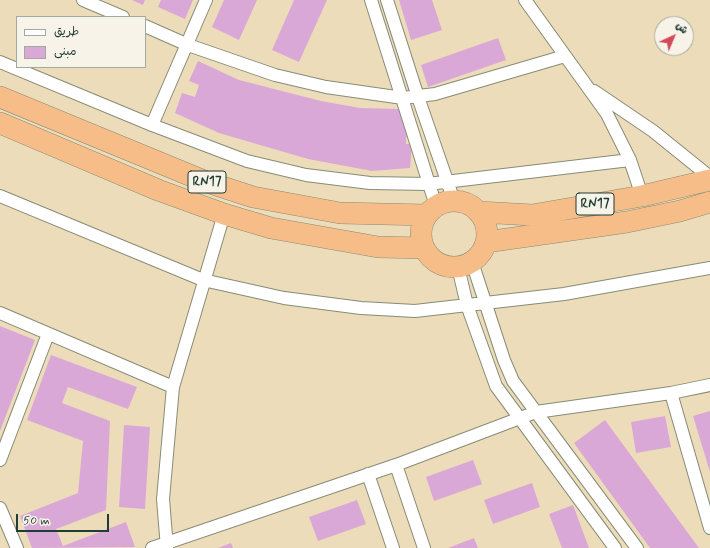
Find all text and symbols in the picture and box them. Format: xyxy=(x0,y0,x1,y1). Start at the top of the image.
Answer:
legend xyxy=(16,16,146,68)
north arrow xyxy=(654,16,694,56)
text: ش xyxy=(672,19,691,37)
text: طريق xyxy=(54,24,79,40)
text: مبنى xyxy=(54,44,77,60)
road number: RN17 xyxy=(188,171,226,193)
road number: RN17 xyxy=(576,193,614,215)
scale bar xyxy=(18,506,111,532)
text: 50 m xyxy=(23,513,50,529)

